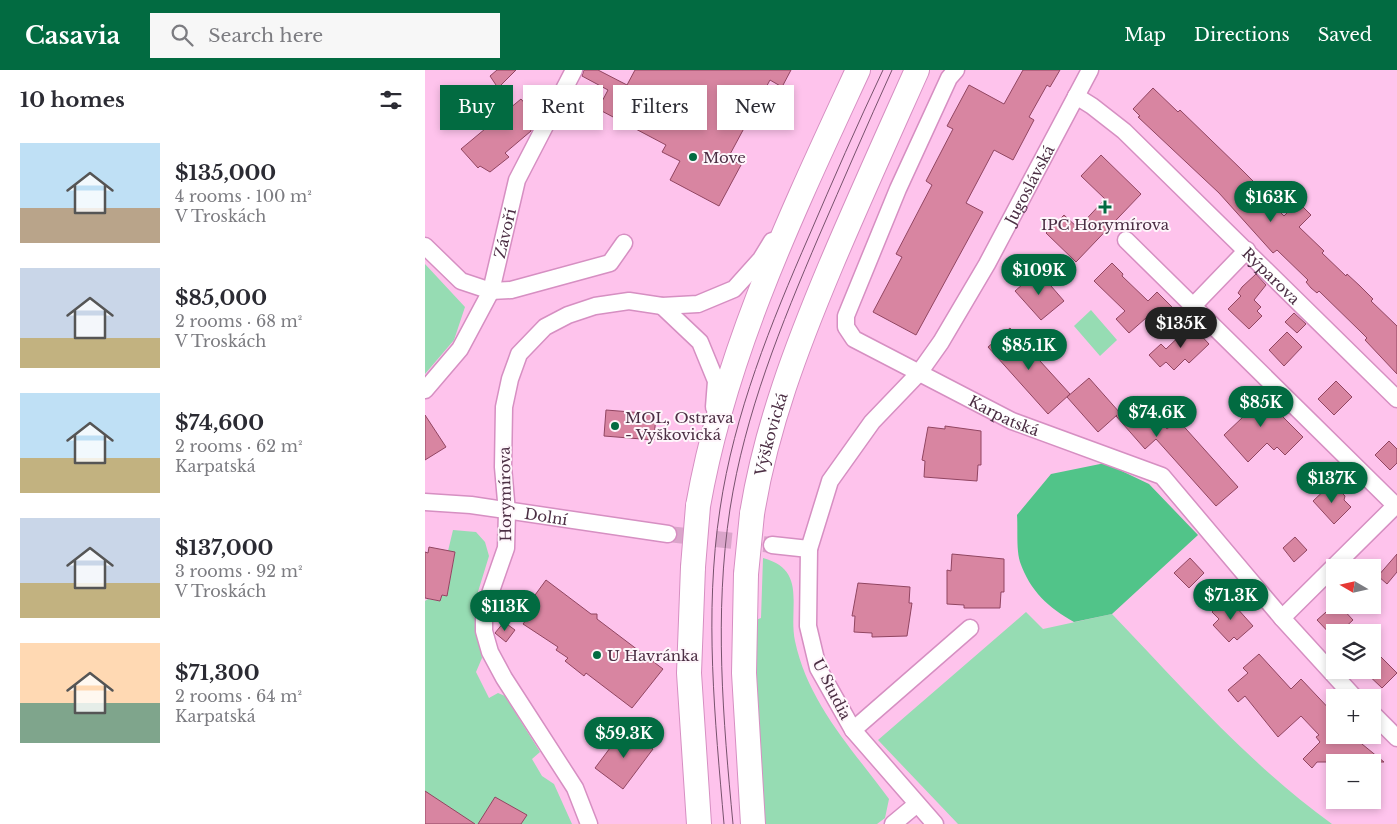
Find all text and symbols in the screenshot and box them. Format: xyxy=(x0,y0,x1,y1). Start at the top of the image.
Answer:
search box xyxy=(150,13,500,58)
text: Casavia xyxy=(25,21,120,50)
icon: search xyxy=(168,21,196,49)
text: Search here xyxy=(208,24,323,47)
text: Map xyxy=(1124,24,1166,46)
text: Directions xyxy=(1194,24,1290,46)
text: Saved xyxy=(1318,24,1372,46)
chip: Buy xyxy=(440,85,513,130)
chip: Rent xyxy=(523,85,603,130)
chip: Filters xyxy=(613,85,707,130)
chip: New xyxy=(717,85,794,130)
icon: filters xyxy=(377,86,405,114)
text: 10 homes xyxy=(20,87,125,113)
street label: Jugoslávská xyxy=(999,141,1058,230)
place label: Move xyxy=(703,148,746,167)
marker: Move xyxy=(687,151,699,163)
text: $135,000 xyxy=(175,160,276,186)
icon: home xyxy=(60,163,120,223)
pin: $163K xyxy=(1236,180,1306,223)
text: 4 rooms · 100 m² xyxy=(175,186,312,206)
text: $163K xyxy=(1245,187,1297,207)
marker: IPC Horymírova xyxy=(1099,201,1111,213)
text: V Troskách xyxy=(175,206,266,226)
street label: Závoří xyxy=(490,206,520,260)
place label: IPC Horymírova xyxy=(1041,215,1170,234)
street label: Rýparova xyxy=(1239,243,1305,309)
pin: $109K xyxy=(1004,254,1074,296)
text: $109K xyxy=(1012,260,1066,280)
text: $85,000 xyxy=(175,285,267,311)
icon: home xyxy=(60,288,120,348)
pin: $135K xyxy=(1146,306,1216,349)
text: 2 rooms · 68 m² xyxy=(175,311,302,331)
text: $135K xyxy=(1156,313,1206,333)
pin: $85.1K xyxy=(988,328,1070,371)
text: V Troskách xyxy=(175,331,266,351)
text: $85.1K xyxy=(1002,335,1056,355)
pin: $85K xyxy=(1231,386,1291,428)
street label: Výškovická xyxy=(750,390,791,478)
street label: Karpatská xyxy=(966,391,1043,440)
text: $85K xyxy=(1239,392,1283,412)
pin: $74.6K xyxy=(1116,396,1198,438)
text: $74.6K xyxy=(1129,402,1185,422)
place label: MOL, Ostrava - Vyškovická xyxy=(625,408,734,444)
text: $74,600 xyxy=(175,410,264,436)
icon: home xyxy=(60,413,120,473)
marker: MOL, Ostrava - Vyškovická xyxy=(609,420,621,432)
text: 2 rooms · 62 m² xyxy=(175,436,302,456)
street label: Horymírova xyxy=(495,446,515,542)
text: Karpatská xyxy=(175,456,256,476)
pin: $137K xyxy=(1297,462,1367,504)
text: $137K xyxy=(1308,468,1356,488)
street label: Dolní xyxy=(523,503,570,529)
text: $137,000 xyxy=(175,535,273,561)
icon: home xyxy=(60,538,120,598)
north arrow xyxy=(1326,559,1381,614)
map controls xyxy=(1326,559,1381,809)
text: 3 rooms · 92 m² xyxy=(175,561,302,581)
pin: $71.3K xyxy=(1190,578,1272,621)
text: V Troskách xyxy=(175,581,266,601)
text: $71.3K xyxy=(1204,585,1258,605)
pin: $113K xyxy=(470,590,540,632)
text: $113K xyxy=(481,596,529,616)
button: layers xyxy=(1326,624,1381,679)
place label: U Havránka xyxy=(607,646,699,665)
marker: U Havránka xyxy=(591,649,603,661)
street label: U Studia xyxy=(809,655,856,723)
text: $71,300 xyxy=(175,660,260,686)
icon: home xyxy=(60,663,120,723)
text: 2 rooms · 64 m² xyxy=(175,686,302,706)
button: + xyxy=(1326,689,1381,744)
text: Karpatská xyxy=(175,706,256,726)
pin: $59.3K xyxy=(583,716,665,759)
text: $59.3K xyxy=(595,723,653,743)
button: − xyxy=(1326,754,1381,809)

